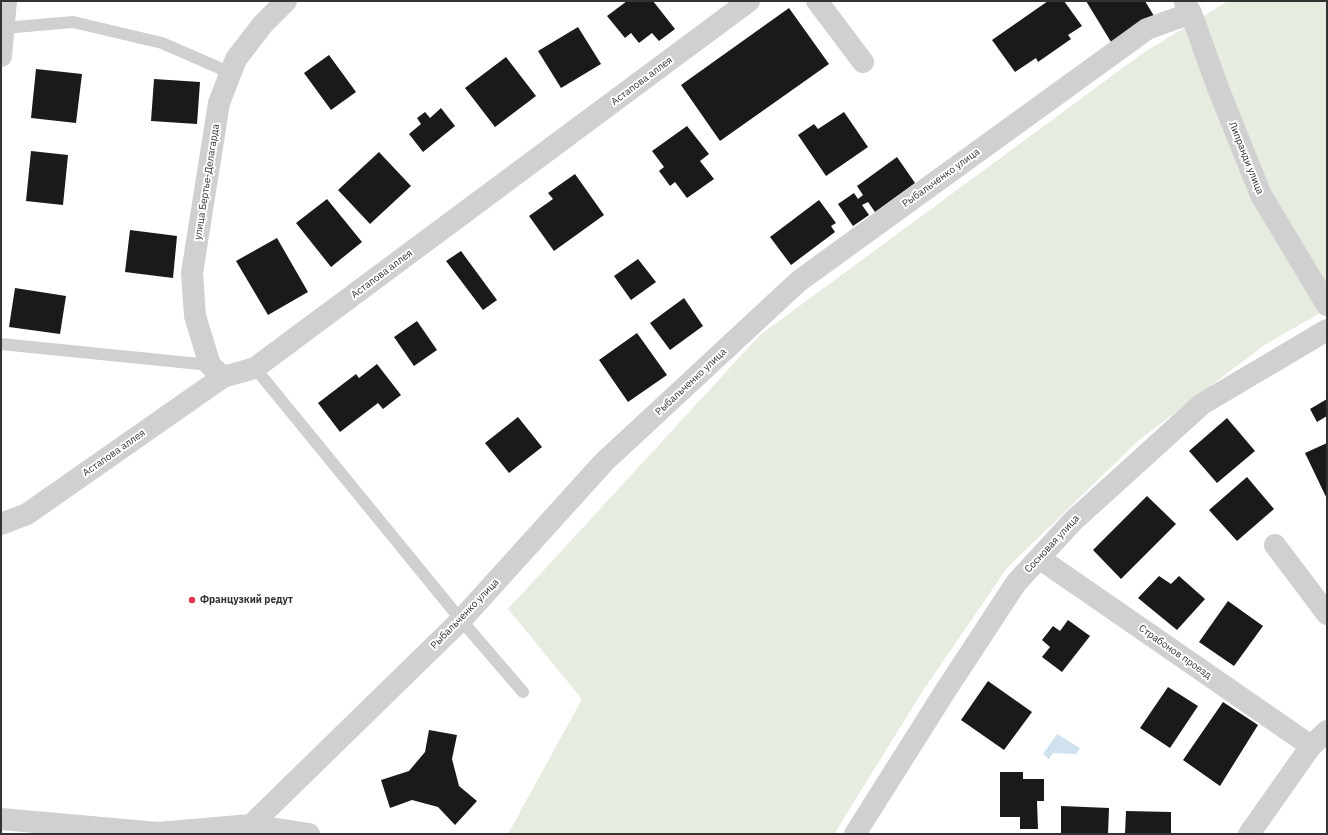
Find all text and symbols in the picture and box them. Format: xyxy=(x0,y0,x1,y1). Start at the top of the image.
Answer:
street label: Астапова аллея xyxy=(609,54,675,108)
street label: Липранди улица xyxy=(1226,120,1266,196)
street label: улица Бертье-Делагарда xyxy=(192,123,222,241)
street label: Рыбальченко улица xyxy=(900,146,982,210)
street label: Астапова аллея xyxy=(349,247,415,301)
street label: Рыбальченко улица xyxy=(653,346,729,418)
street label: Астапова аллея xyxy=(80,427,148,479)
street label: Сосновая улица xyxy=(1022,513,1082,575)
street label: Рыбальченко улица xyxy=(428,576,502,652)
place label: Французкий редут xyxy=(200,594,293,606)
marker: Французкий редут xyxy=(187,595,197,605)
street label: Страбонов проезд xyxy=(1136,622,1214,682)

